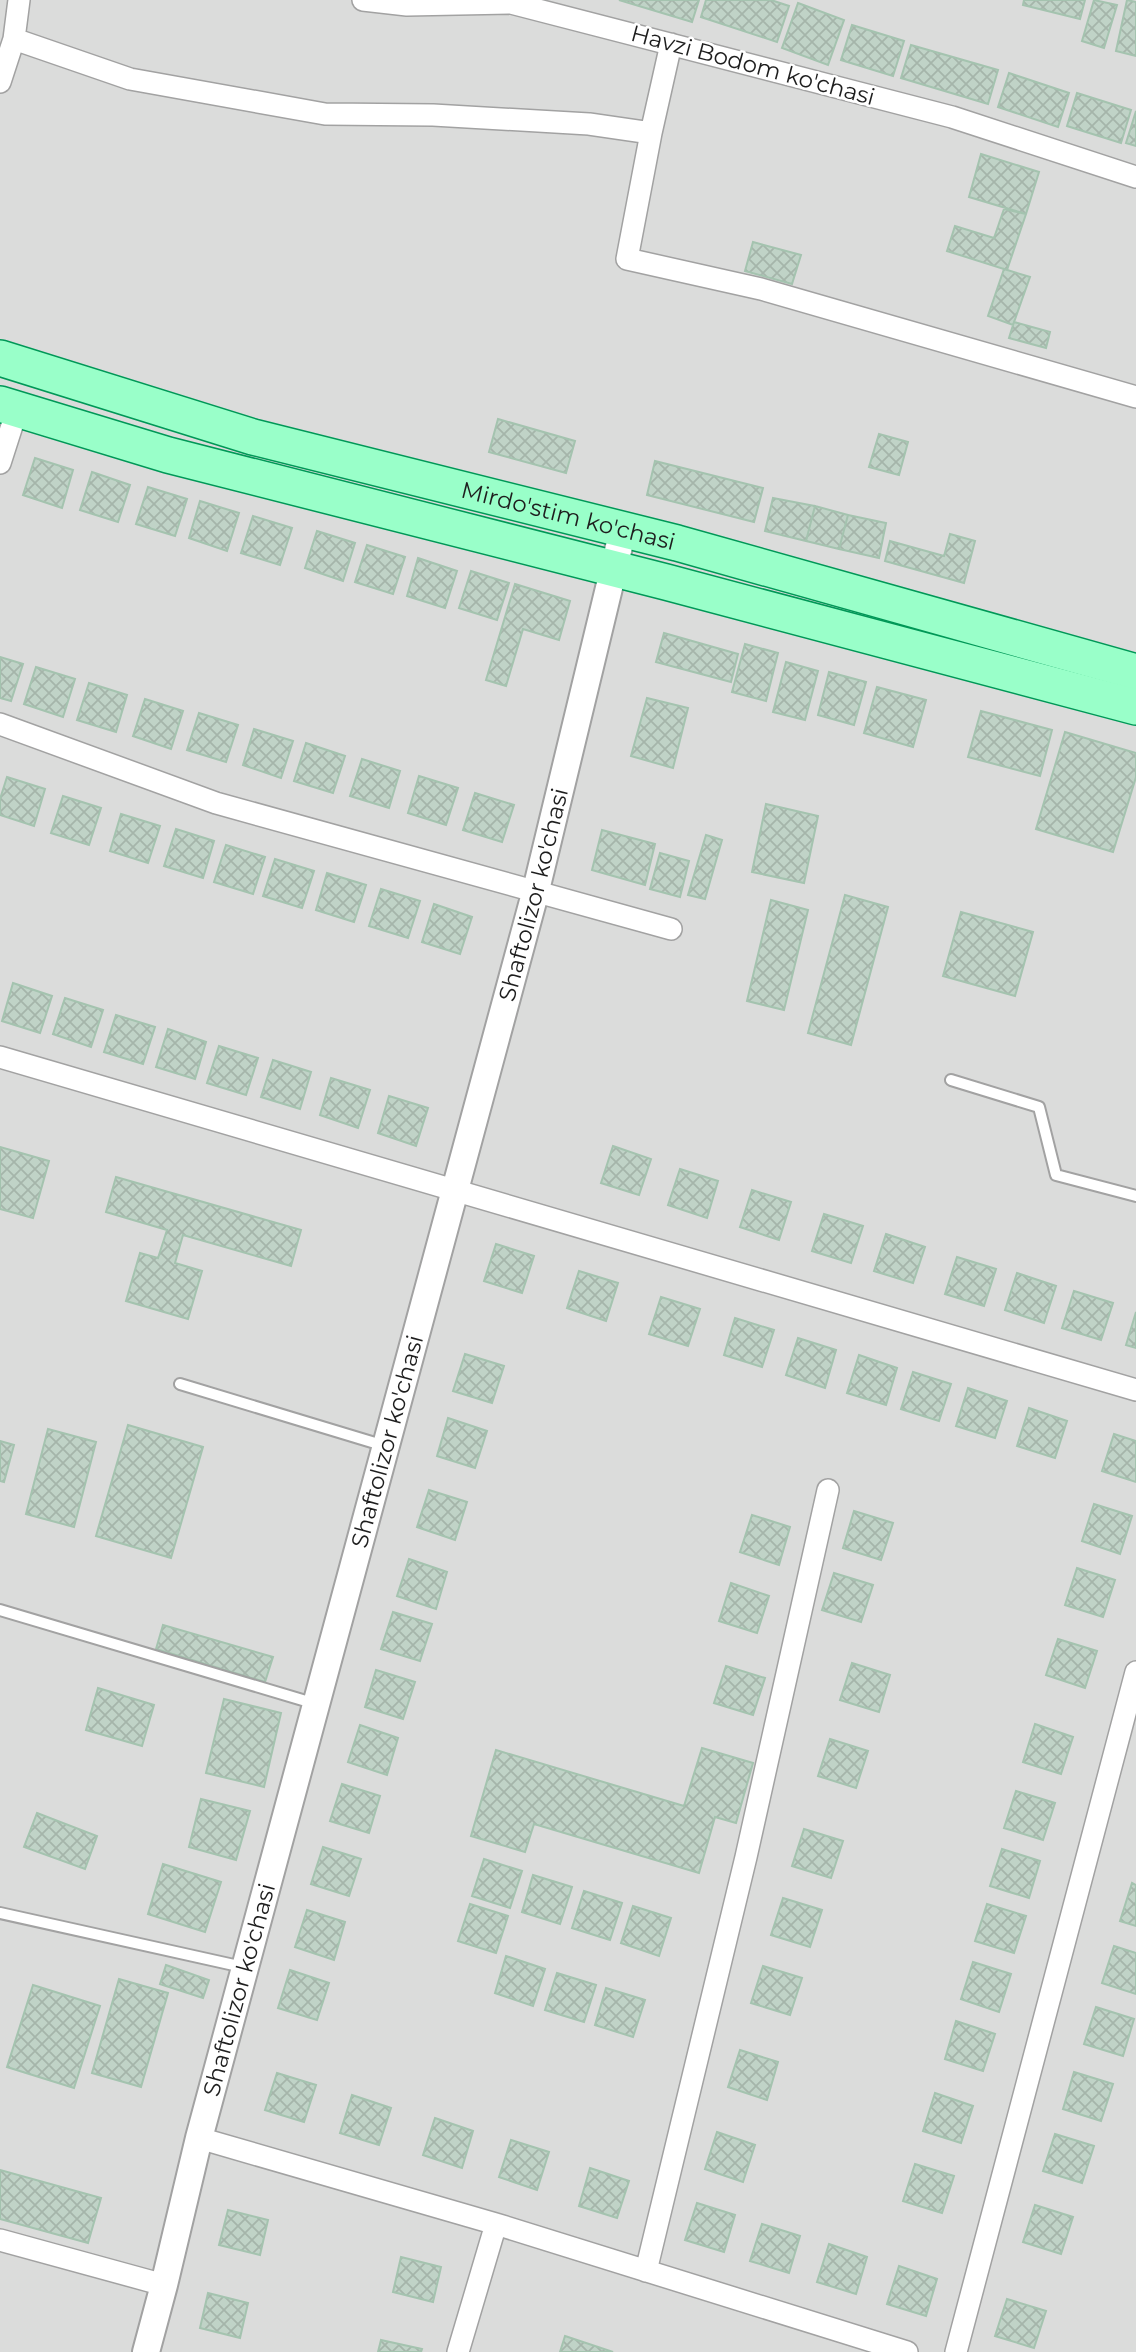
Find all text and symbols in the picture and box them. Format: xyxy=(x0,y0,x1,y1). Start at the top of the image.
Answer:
street label: Havzi Bodom ko'chasi xyxy=(628,19,878,111)
street label: Mirdo'stim ko'chasi xyxy=(458,476,678,556)
street label: Shaftolizor ko'chasi xyxy=(493,785,574,1004)
street label: Shaftolizor ko'chasi xyxy=(345,1332,429,1551)
street label: Shaftolizor ko'chasi xyxy=(197,1880,281,2099)

